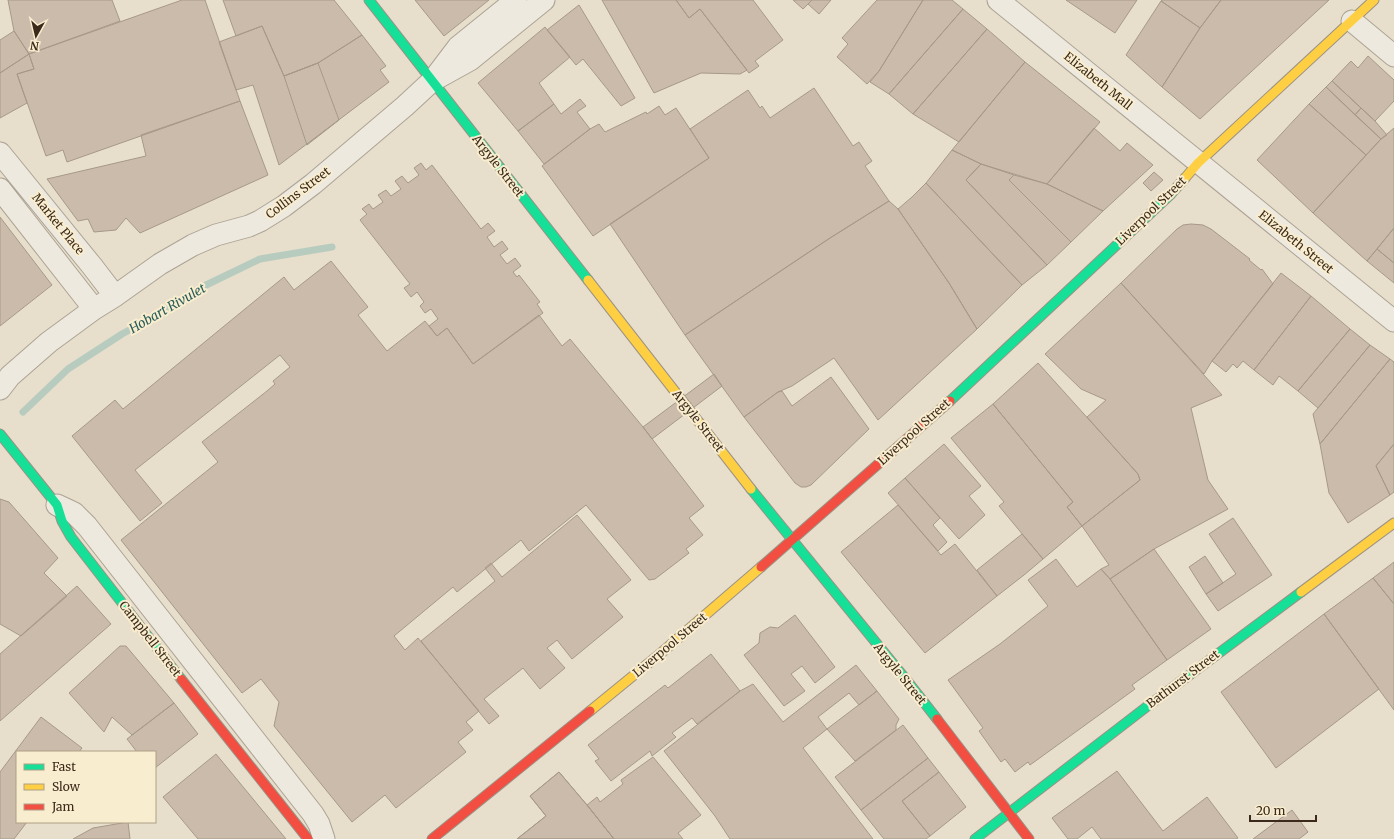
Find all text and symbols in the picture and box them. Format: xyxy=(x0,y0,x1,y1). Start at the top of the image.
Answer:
north arrow xyxy=(16,16,56,56)
text: N xyxy=(29,38,40,53)
street label: Elizabeth Mall xyxy=(1061,49,1136,113)
street label: Argyle Street xyxy=(469,131,528,200)
street label: Collins Street xyxy=(262,163,333,222)
street label: Liverpool Street xyxy=(1112,173,1189,248)
street label: Market Place xyxy=(29,190,88,257)
street label: Elizabeth Street xyxy=(1256,207,1337,277)
water label: Hobart Rivulet xyxy=(125,279,209,338)
street label: Argyle Street xyxy=(669,386,728,455)
street label: Liverpool Street xyxy=(874,395,953,468)
street label: Campbell Street xyxy=(116,598,185,680)
street label: Liverpool Street xyxy=(629,609,710,680)
street label: Argyle Street xyxy=(870,639,930,708)
street label: Bathurst Street xyxy=(1143,646,1222,711)
legend xyxy=(16,751,156,823)
text: Fast xyxy=(52,759,76,774)
text: Slow xyxy=(52,779,81,794)
scale bar xyxy=(1250,797,1316,823)
text: Jam xyxy=(51,799,75,814)
text: 20 m xyxy=(1256,803,1285,818)

